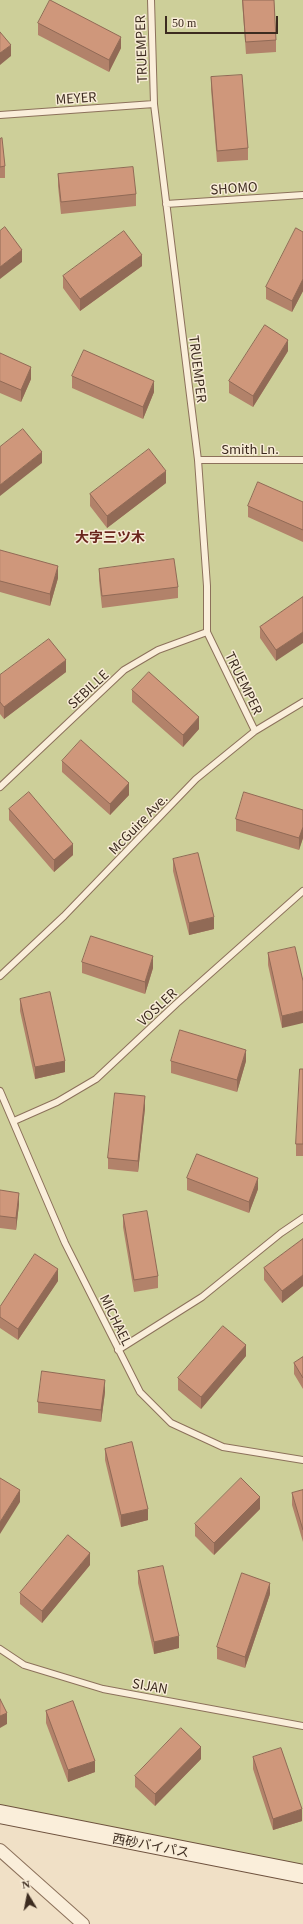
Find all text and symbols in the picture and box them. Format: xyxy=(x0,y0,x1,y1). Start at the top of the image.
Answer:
scale bar xyxy=(167,8,280,34)
street label: TRUEMPER xyxy=(132,15,150,83)
text: 50 m xyxy=(172,16,196,30)
street label: MEYER xyxy=(55,89,97,107)
street label: SHOMO xyxy=(210,179,258,197)
street label: TRUEMPER xyxy=(186,334,210,404)
street label: Smith Ln. xyxy=(221,441,279,457)
district label: 大字三ツ木 xyxy=(75,529,145,545)
street label: TRUEMPER xyxy=(222,649,266,717)
street label: SEBILLE xyxy=(65,666,111,712)
street label: McGuire Ave. xyxy=(105,791,171,857)
street label: VOSLER xyxy=(134,985,180,1029)
street label: MICHAEL xyxy=(97,1292,135,1348)
street label: SIJAN xyxy=(131,1675,169,1697)
street label: 西砂バイパス xyxy=(111,1830,191,1860)
north arrow xyxy=(8,1876,48,1916)
text: N xyxy=(21,1878,31,1891)

